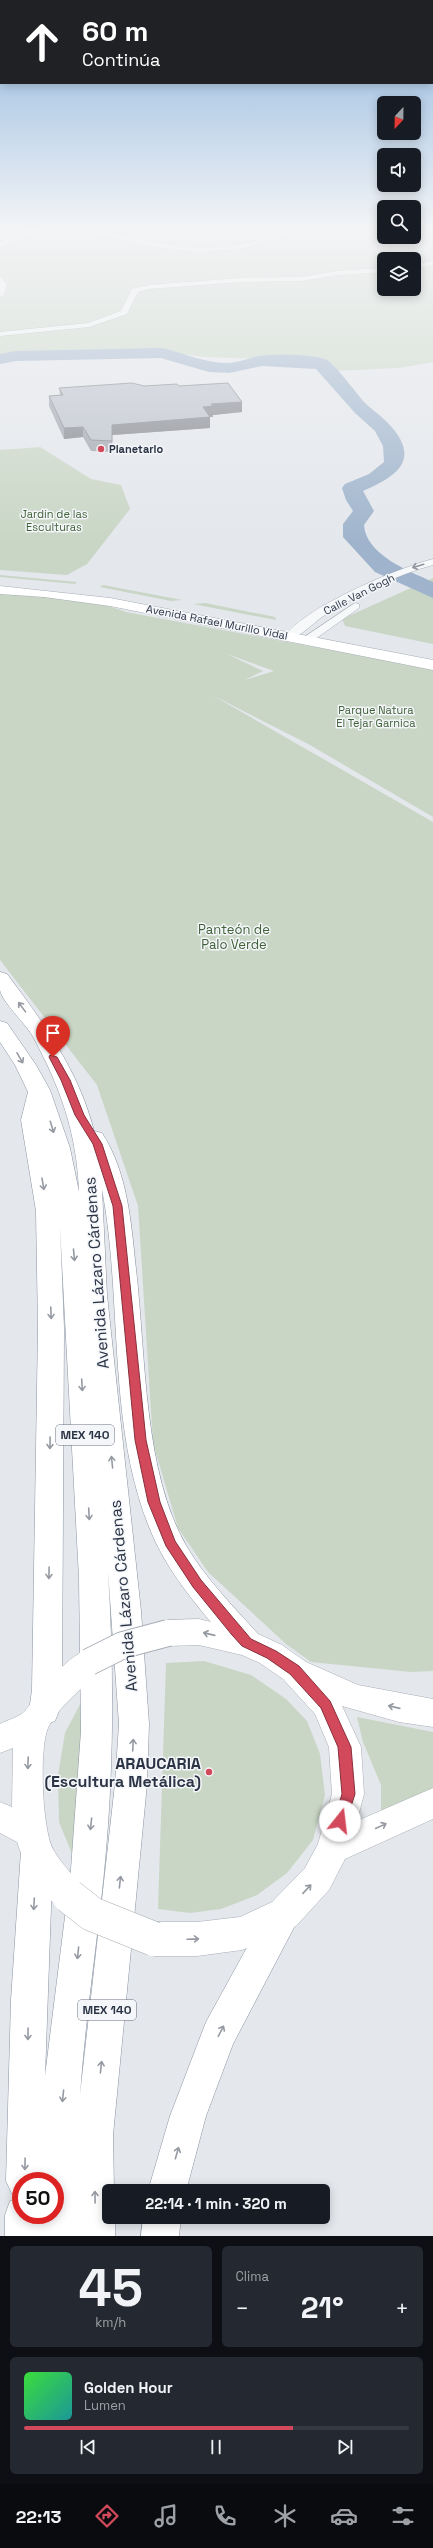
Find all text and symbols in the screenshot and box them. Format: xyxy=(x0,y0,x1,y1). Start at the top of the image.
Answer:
text: 60 m xyxy=(82,13,148,49)
icon: ahead xyxy=(16,16,68,68)
text: Continúa xyxy=(82,48,160,71)
north arrow xyxy=(377,96,421,140)
map controls xyxy=(377,96,421,296)
button: sound xyxy=(377,148,421,192)
button: search xyxy=(377,200,421,244)
button: layers xyxy=(377,252,421,296)
place label: Planetario xyxy=(109,442,164,456)
marker: Planetario xyxy=(96,444,106,454)
park label: Jardín de las Esculturas xyxy=(20,507,88,534)
one-way arrow xyxy=(412,563,425,570)
street label: Calle Van Gogh xyxy=(321,570,397,618)
street label: Avenida Rafael Murillo Vidal xyxy=(145,601,289,643)
park label: Parque Natura El Tejar Garnica xyxy=(336,703,416,730)
park label: Panteón de Palo Verde xyxy=(198,921,270,953)
one-way arrow xyxy=(17,1002,26,1013)
pin xyxy=(36,1016,70,1057)
icon: arrive xyxy=(42,1022,64,1044)
one-way arrow xyxy=(17,1052,25,1064)
one-way arrow xyxy=(49,1120,56,1133)
street label: Avenida Lázaro Cárdenas xyxy=(79,1176,114,1370)
one-way arrow xyxy=(39,1177,47,1190)
one-way arrow xyxy=(70,1248,77,1261)
one-way arrow xyxy=(47,1306,55,1319)
one-way arrow xyxy=(79,1378,86,1391)
road number: MEX 140 xyxy=(56,1425,114,1445)
one-way arrow xyxy=(46,1436,54,1449)
one-way arrow xyxy=(108,1456,115,1469)
street label: Avenida Lázaro Cárdenas xyxy=(105,1499,142,1693)
one-way arrow xyxy=(86,1507,93,1520)
one-way arrow xyxy=(45,1566,52,1579)
one-way arrow xyxy=(202,1629,215,1637)
one-way arrow xyxy=(388,1703,401,1711)
one-way arrow xyxy=(129,1739,136,1752)
place label: ARAUCARIA (Escultura Metálica) xyxy=(45,1753,201,1792)
one-way arrow xyxy=(24,1756,32,1769)
marker: ARAUCARIA (Escultura Metálica) xyxy=(204,1767,214,1777)
position arrow xyxy=(319,1800,361,1842)
one-way arrow xyxy=(87,1817,95,1830)
one-way arrow xyxy=(375,1822,387,1829)
one-way arrow xyxy=(117,1876,124,1889)
one-way arrow xyxy=(303,1884,312,1894)
one-way arrow xyxy=(30,1897,38,1910)
one-way arrow xyxy=(186,1935,199,1943)
one-way arrow xyxy=(74,1946,81,1959)
road number: MEX 140 xyxy=(78,2000,136,2020)
one-way arrow xyxy=(218,2026,226,2038)
one-way arrow xyxy=(24,2027,32,2040)
one-way arrow xyxy=(97,2061,105,2074)
one-way arrow xyxy=(59,2090,66,2103)
one-way arrow xyxy=(174,2147,181,2160)
one-way arrow xyxy=(22,2157,29,2170)
speed limit sign: 50 xyxy=(12,2172,64,2224)
one-way arrow xyxy=(91,2191,99,2204)
text: 22:14 · 1 min · 320 m xyxy=(145,2194,287,2213)
text: 45 xyxy=(79,2255,143,2321)
text: Clima xyxy=(236,2268,269,2285)
text: 21° xyxy=(301,2288,344,2327)
text: − xyxy=(236,2294,249,2322)
text: + xyxy=(395,2294,409,2322)
text: km/h xyxy=(95,2314,126,2331)
text: Golden Hour xyxy=(84,2378,173,2397)
text: Lumen xyxy=(84,2397,126,2414)
icon: previous xyxy=(77,2436,99,2458)
icon: pause xyxy=(205,2436,227,2458)
icon: next xyxy=(334,2436,356,2458)
icon: directions xyxy=(93,2502,121,2530)
icon: music xyxy=(152,2502,180,2530)
icon: phone xyxy=(211,2502,239,2530)
icon: climate xyxy=(271,2502,299,2530)
icon: car xyxy=(330,2502,358,2530)
icon: filters xyxy=(389,2502,417,2530)
text: 22:13 xyxy=(16,2505,61,2528)

